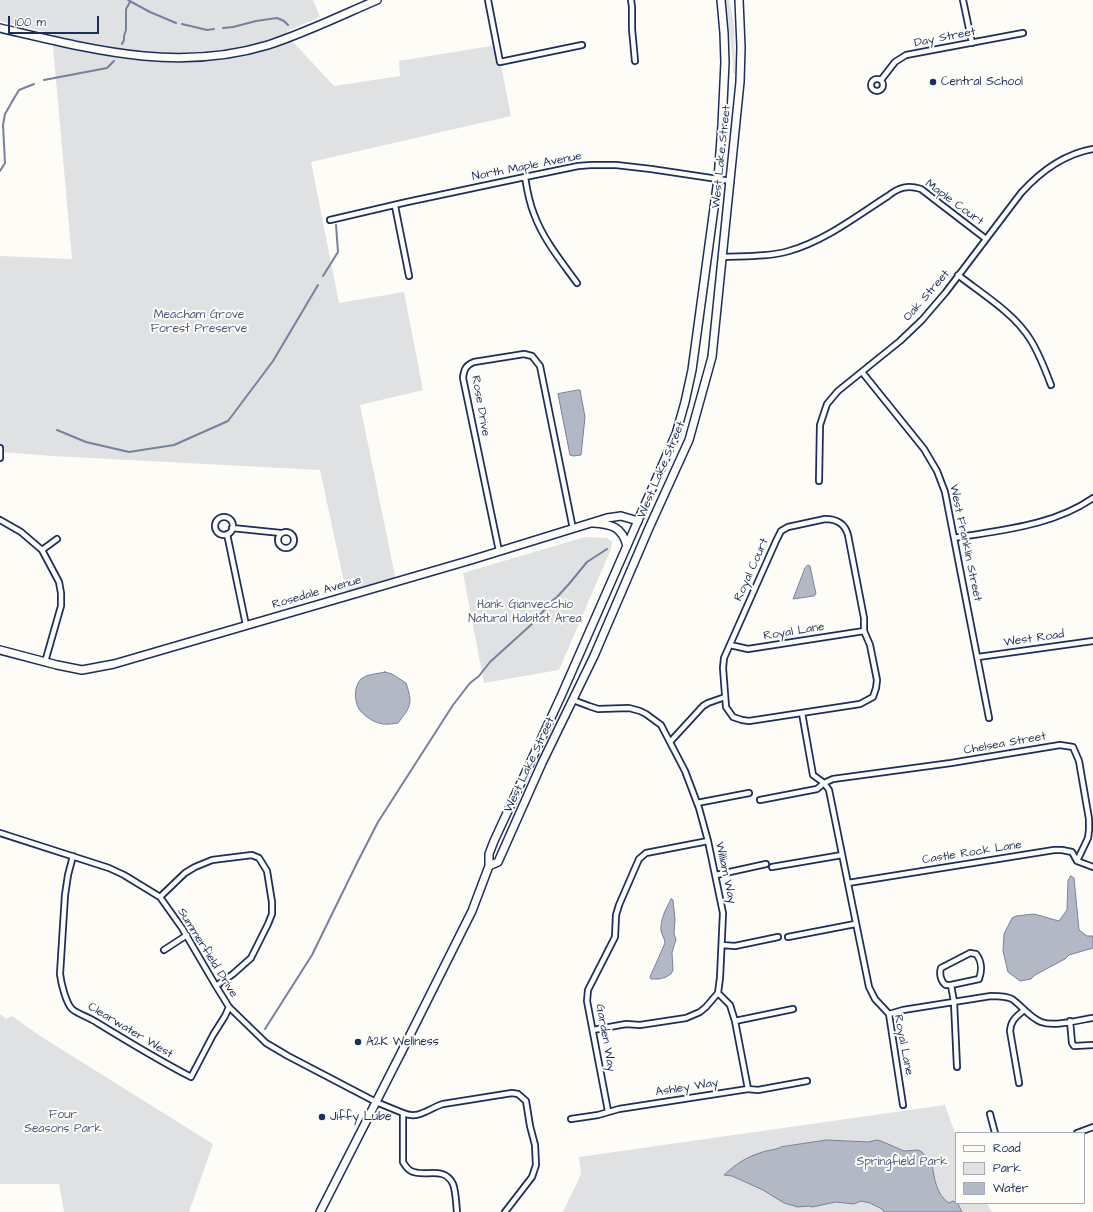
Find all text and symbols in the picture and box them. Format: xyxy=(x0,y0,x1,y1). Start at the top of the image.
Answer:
scale bar xyxy=(10,8,101,34)
text: 100 m xyxy=(15,14,46,31)
street label: Day Street xyxy=(913,25,977,51)
place label: Central School xyxy=(941,75,1023,89)
marker: Central School xyxy=(928,77,938,87)
street label: West Lake Street xyxy=(709,105,735,209)
street label: North Maple Avenue xyxy=(471,149,583,185)
street label: Maple Court xyxy=(922,177,986,229)
street label: Oak Street xyxy=(901,267,953,325)
park label: Meacham Grove Forest Preserve xyxy=(151,308,247,336)
street label: Rose Drive xyxy=(468,374,492,438)
street label: West Lake Street xyxy=(635,420,689,520)
street label: West Franklin Street xyxy=(946,483,984,603)
street label: Royal Court xyxy=(732,536,772,604)
street label: Rosedale Avenue xyxy=(271,573,363,613)
park label: Hank Gianvecchio Natural Habitat Area xyxy=(468,598,582,626)
street label: Royal Lane xyxy=(762,620,826,644)
street label: West Road xyxy=(1003,628,1065,650)
street label: West Lake Street xyxy=(502,715,558,815)
street label: Chelsea Street xyxy=(963,730,1047,758)
street label: Castle Rock Lane xyxy=(921,838,1023,868)
street label: William Way xyxy=(711,841,739,905)
street label: Summerfield Drive xyxy=(174,906,240,1000)
street label: Clearwater West xyxy=(85,1000,175,1062)
street label: Garden Way xyxy=(592,1003,618,1073)
street label: Royal Lane xyxy=(890,1013,916,1077)
place label: A2K Wellness xyxy=(366,1035,439,1049)
marker: A2K Wellness xyxy=(353,1037,363,1047)
street label: Ashley Way xyxy=(655,1076,719,1100)
park label: Four Seasons Park xyxy=(24,1108,102,1136)
place label: Jiffy Lube xyxy=(330,1110,391,1124)
marker: Jiffy Lube xyxy=(317,1112,327,1122)
legend xyxy=(955,1132,1085,1204)
text: Road xyxy=(993,1140,1021,1157)
park label: Springfield Park xyxy=(856,1155,948,1169)
text: Park xyxy=(993,1160,1021,1177)
text: Water xyxy=(993,1180,1028,1197)

